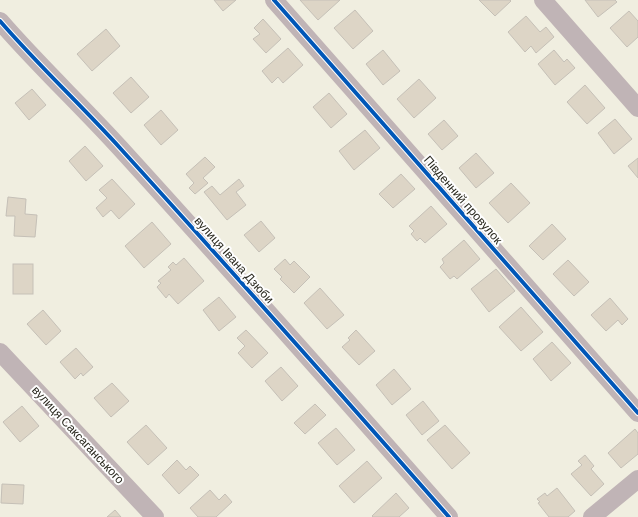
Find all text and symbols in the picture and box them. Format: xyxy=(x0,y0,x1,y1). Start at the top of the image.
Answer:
street label: Південний провулок xyxy=(421,153,505,247)
street label: вулиця Івана Дзюби xyxy=(191,214,277,306)
street label: вулиця Саксаганського xyxy=(29,383,127,487)

